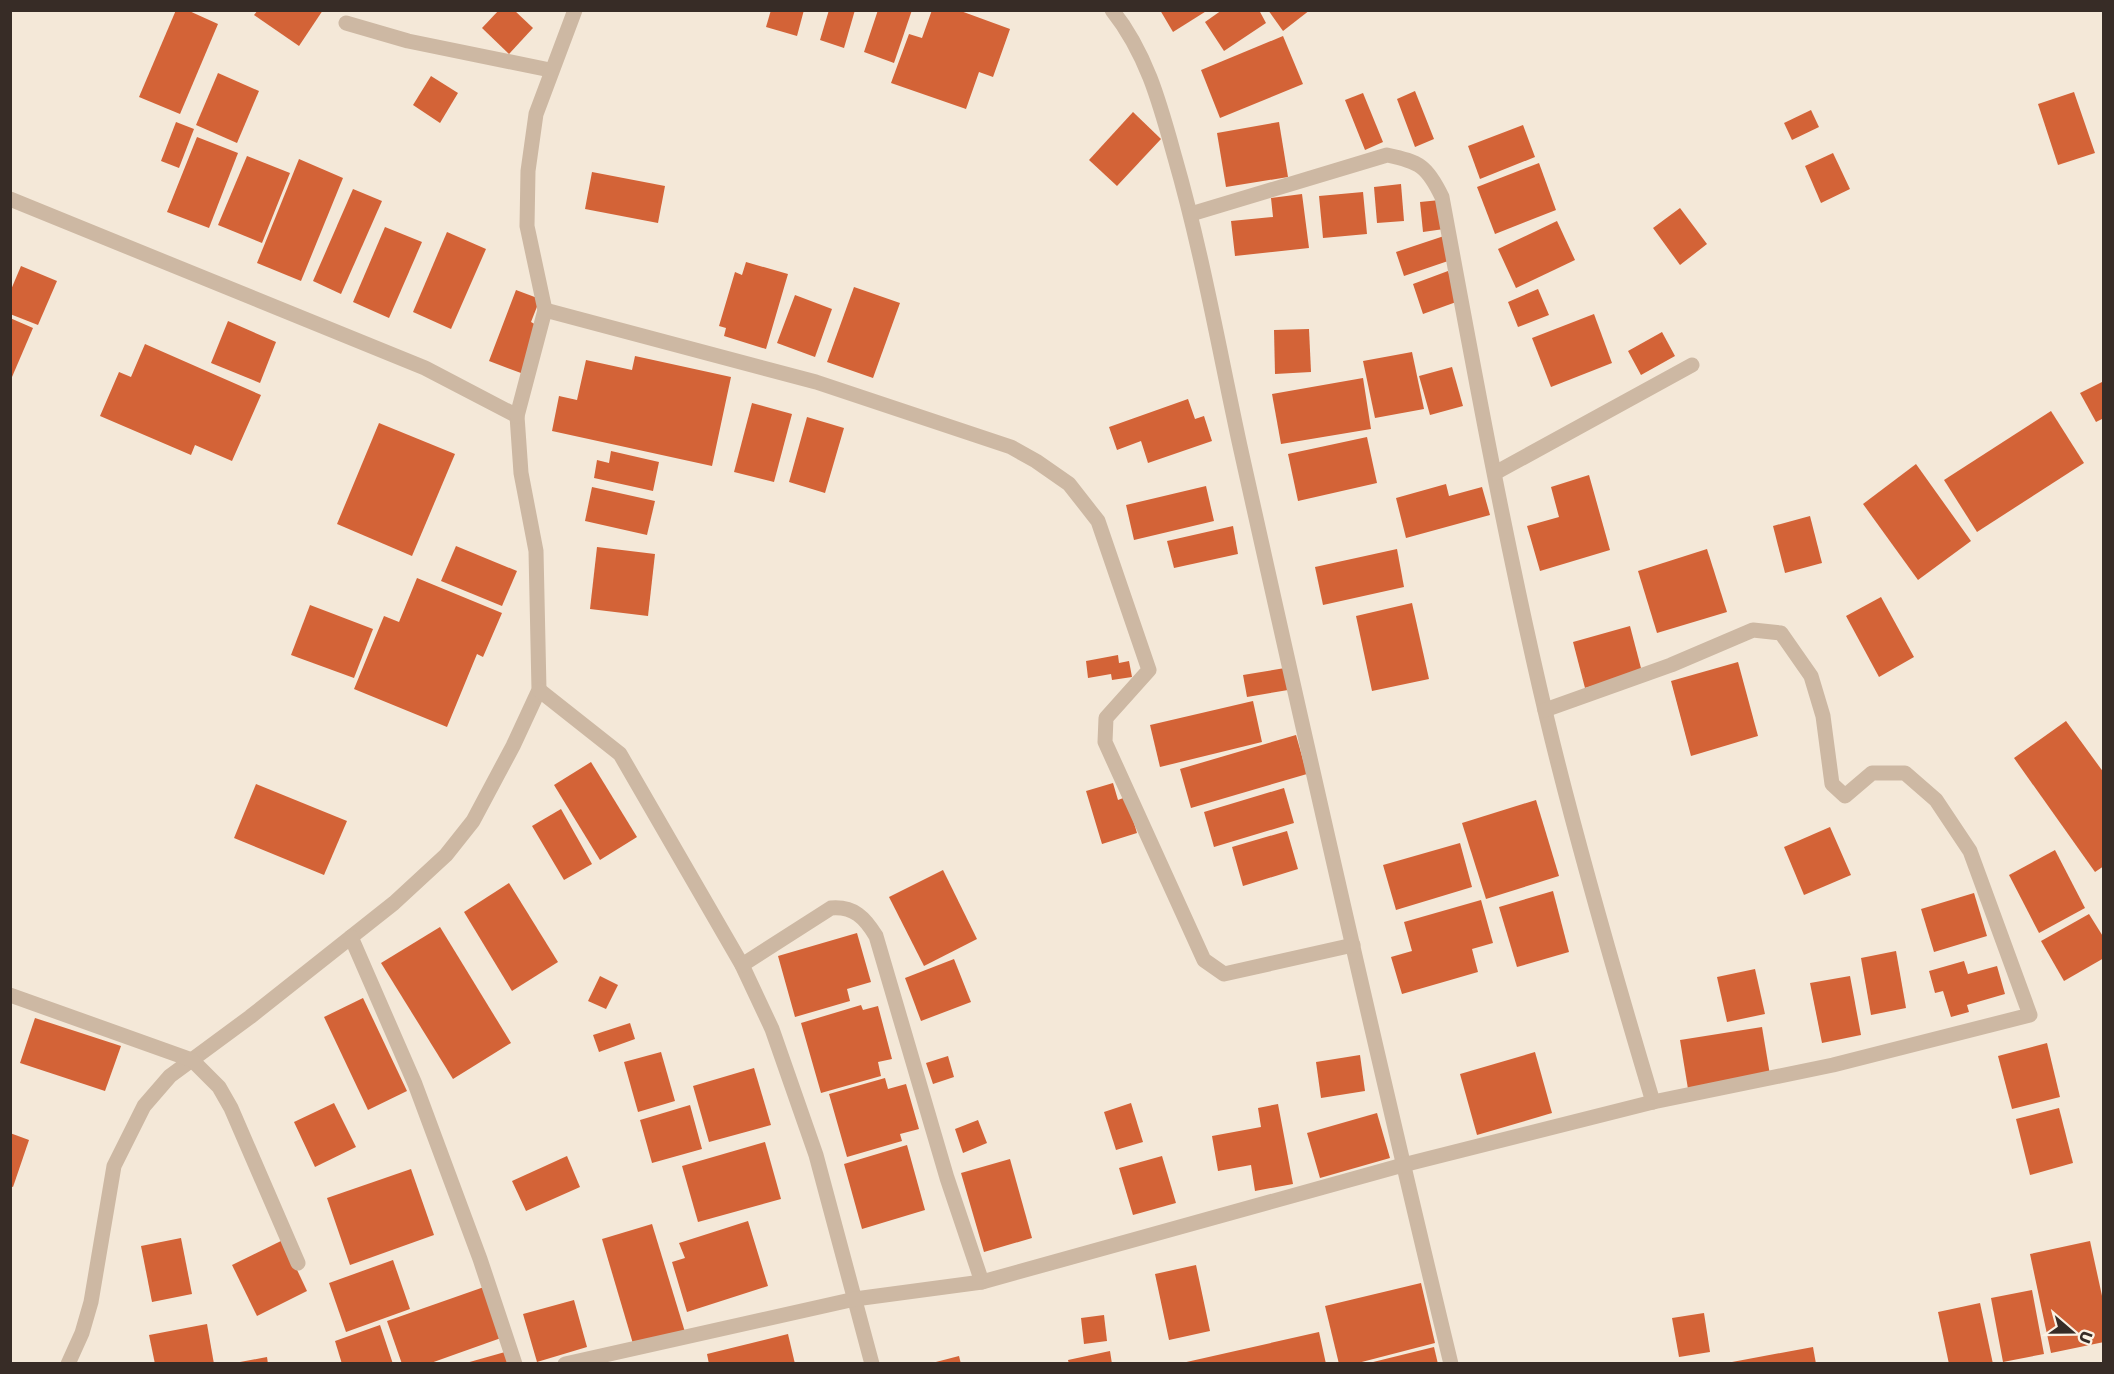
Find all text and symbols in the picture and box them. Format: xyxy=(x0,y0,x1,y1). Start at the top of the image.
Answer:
north arrow xyxy=(2042,1302,2102,1362)
text: U xyxy=(2075,1328,2097,1346)

